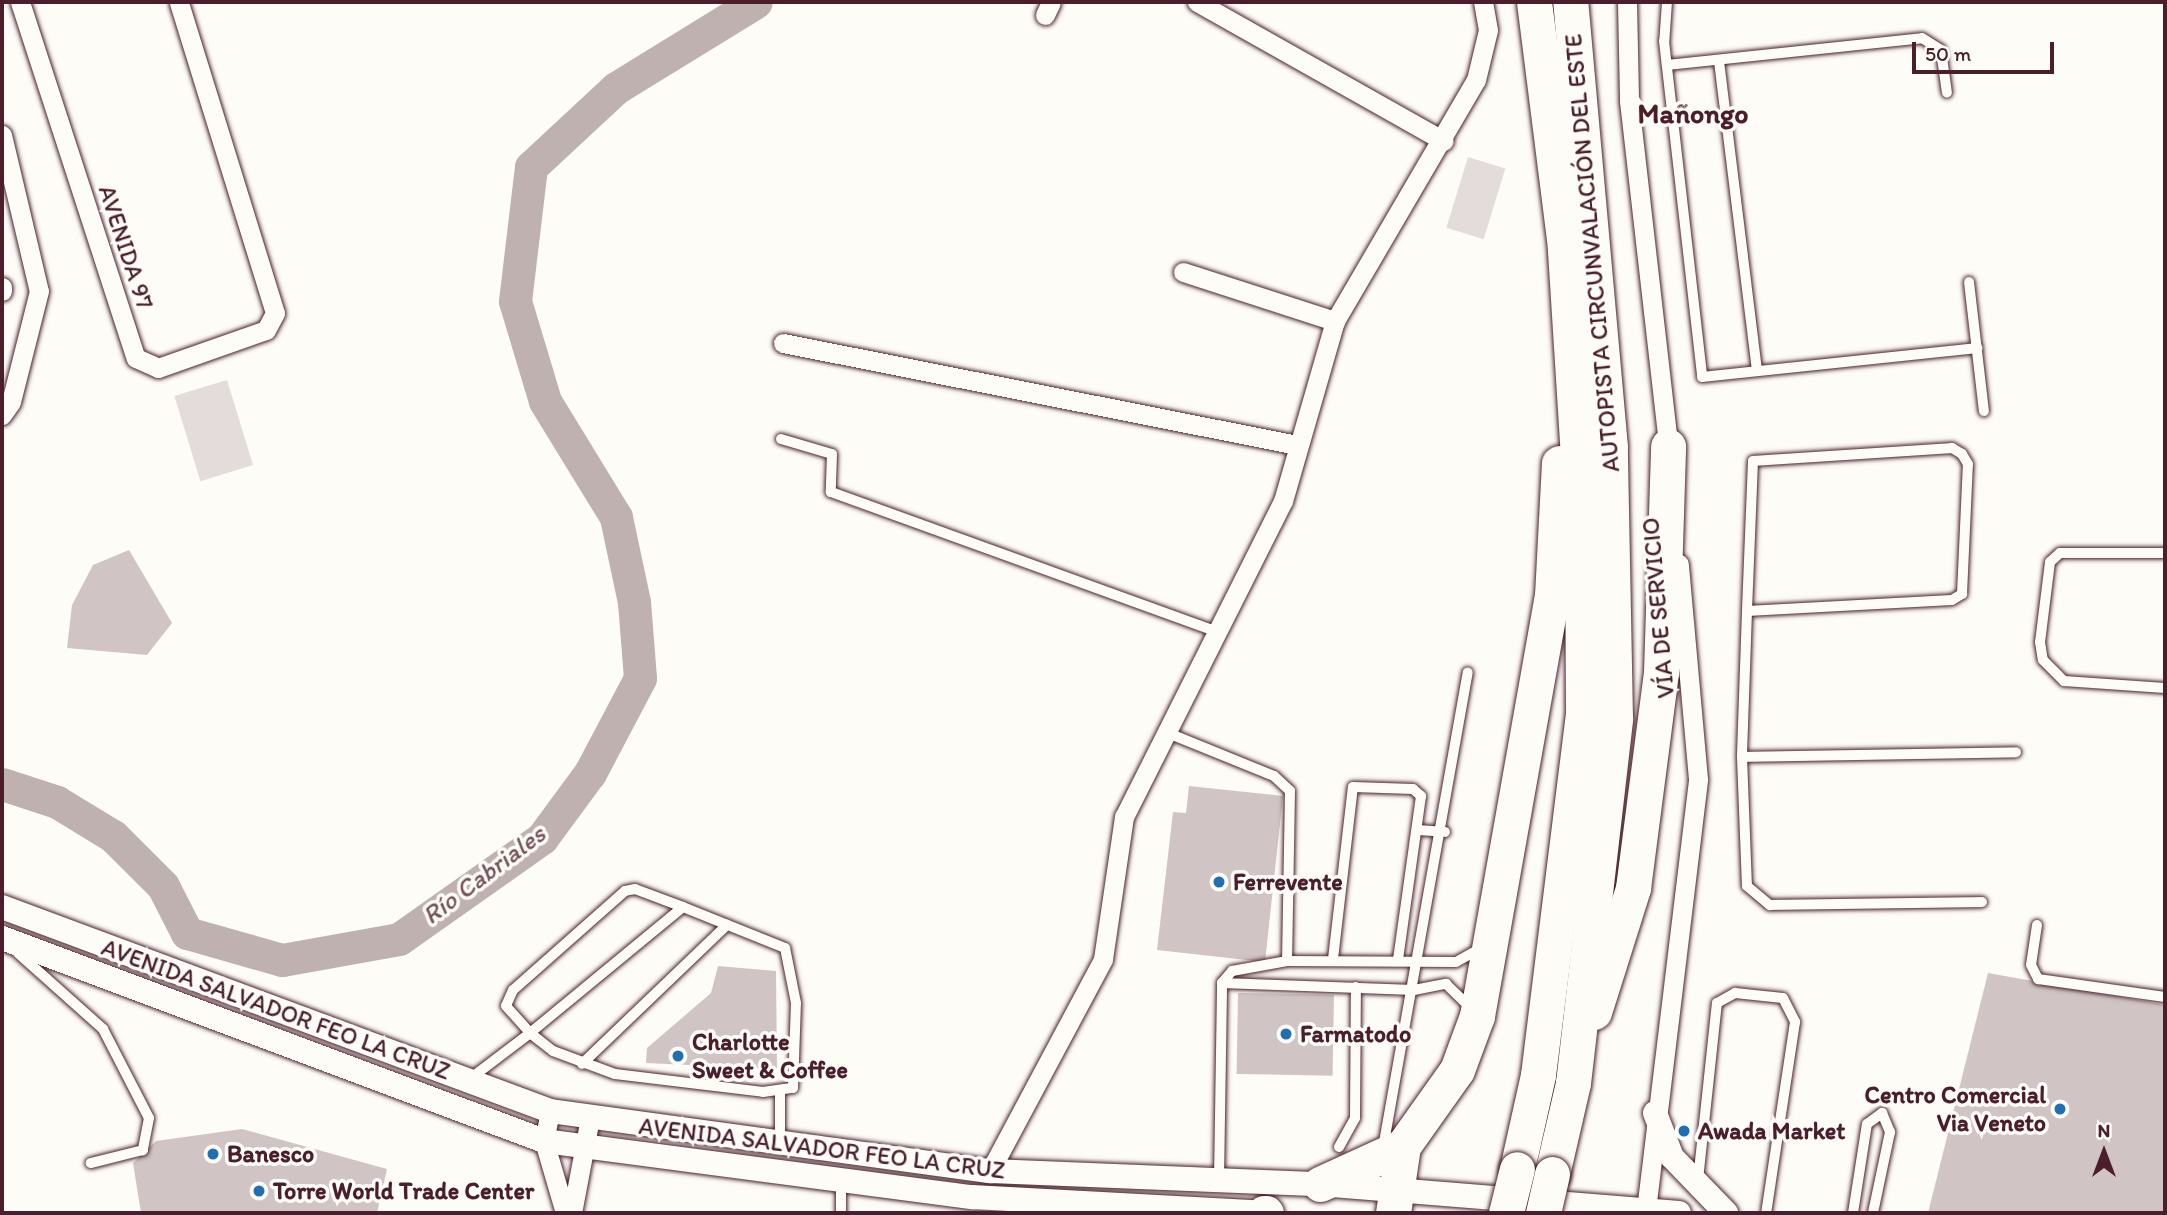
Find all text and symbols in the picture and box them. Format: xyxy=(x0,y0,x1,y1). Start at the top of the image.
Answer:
scale bar xyxy=(1915,28,2057,72)
street label: AUTOPISTA CIRCUNVALACIÓN DEL ESTE xyxy=(1559,34,1625,472)
text: 50 m xyxy=(1925,41,1971,66)
district label: Mañongo xyxy=(1638,96,1748,130)
street label: AVENIDA 97 xyxy=(92,182,160,312)
street label: VÍA DE SERVICIO xyxy=(1636,516,1680,700)
water label: Río Cabriales xyxy=(416,818,552,932)
place label: Ferrevente xyxy=(1233,868,1343,896)
marker: Ferrevente xyxy=(1211,874,1227,890)
street label: AVENIDA SALVADOR FEO LA CRUZ xyxy=(98,932,454,1086)
place label: Farmatodo xyxy=(1300,1020,1411,1048)
marker: Farmatodo xyxy=(1278,1026,1294,1042)
place label: Charlotte Sweet & Coffee xyxy=(692,1028,848,1084)
marker: Charlotte Sweet & Coffee xyxy=(670,1048,686,1064)
place label: Centro Comercial Via Veneto xyxy=(1864,1081,2046,1137)
marker: Centro Comercial Via Veneto xyxy=(2052,1101,2068,1117)
street label: AVENIDA SALVADOR FEO LA CRUZ xyxy=(637,1111,1007,1185)
place label: Awada Market xyxy=(1698,1117,1845,1145)
north arrow xyxy=(2069,1117,2139,1187)
text: N xyxy=(2098,1119,2110,1142)
marker: Awada Market xyxy=(1676,1123,1692,1139)
place label: Banesco xyxy=(227,1140,314,1168)
marker: Banesco xyxy=(205,1146,221,1162)
place label: Torre World Trade Center xyxy=(273,1177,532,1205)
marker: Torre World Trade Center xyxy=(251,1183,267,1199)

